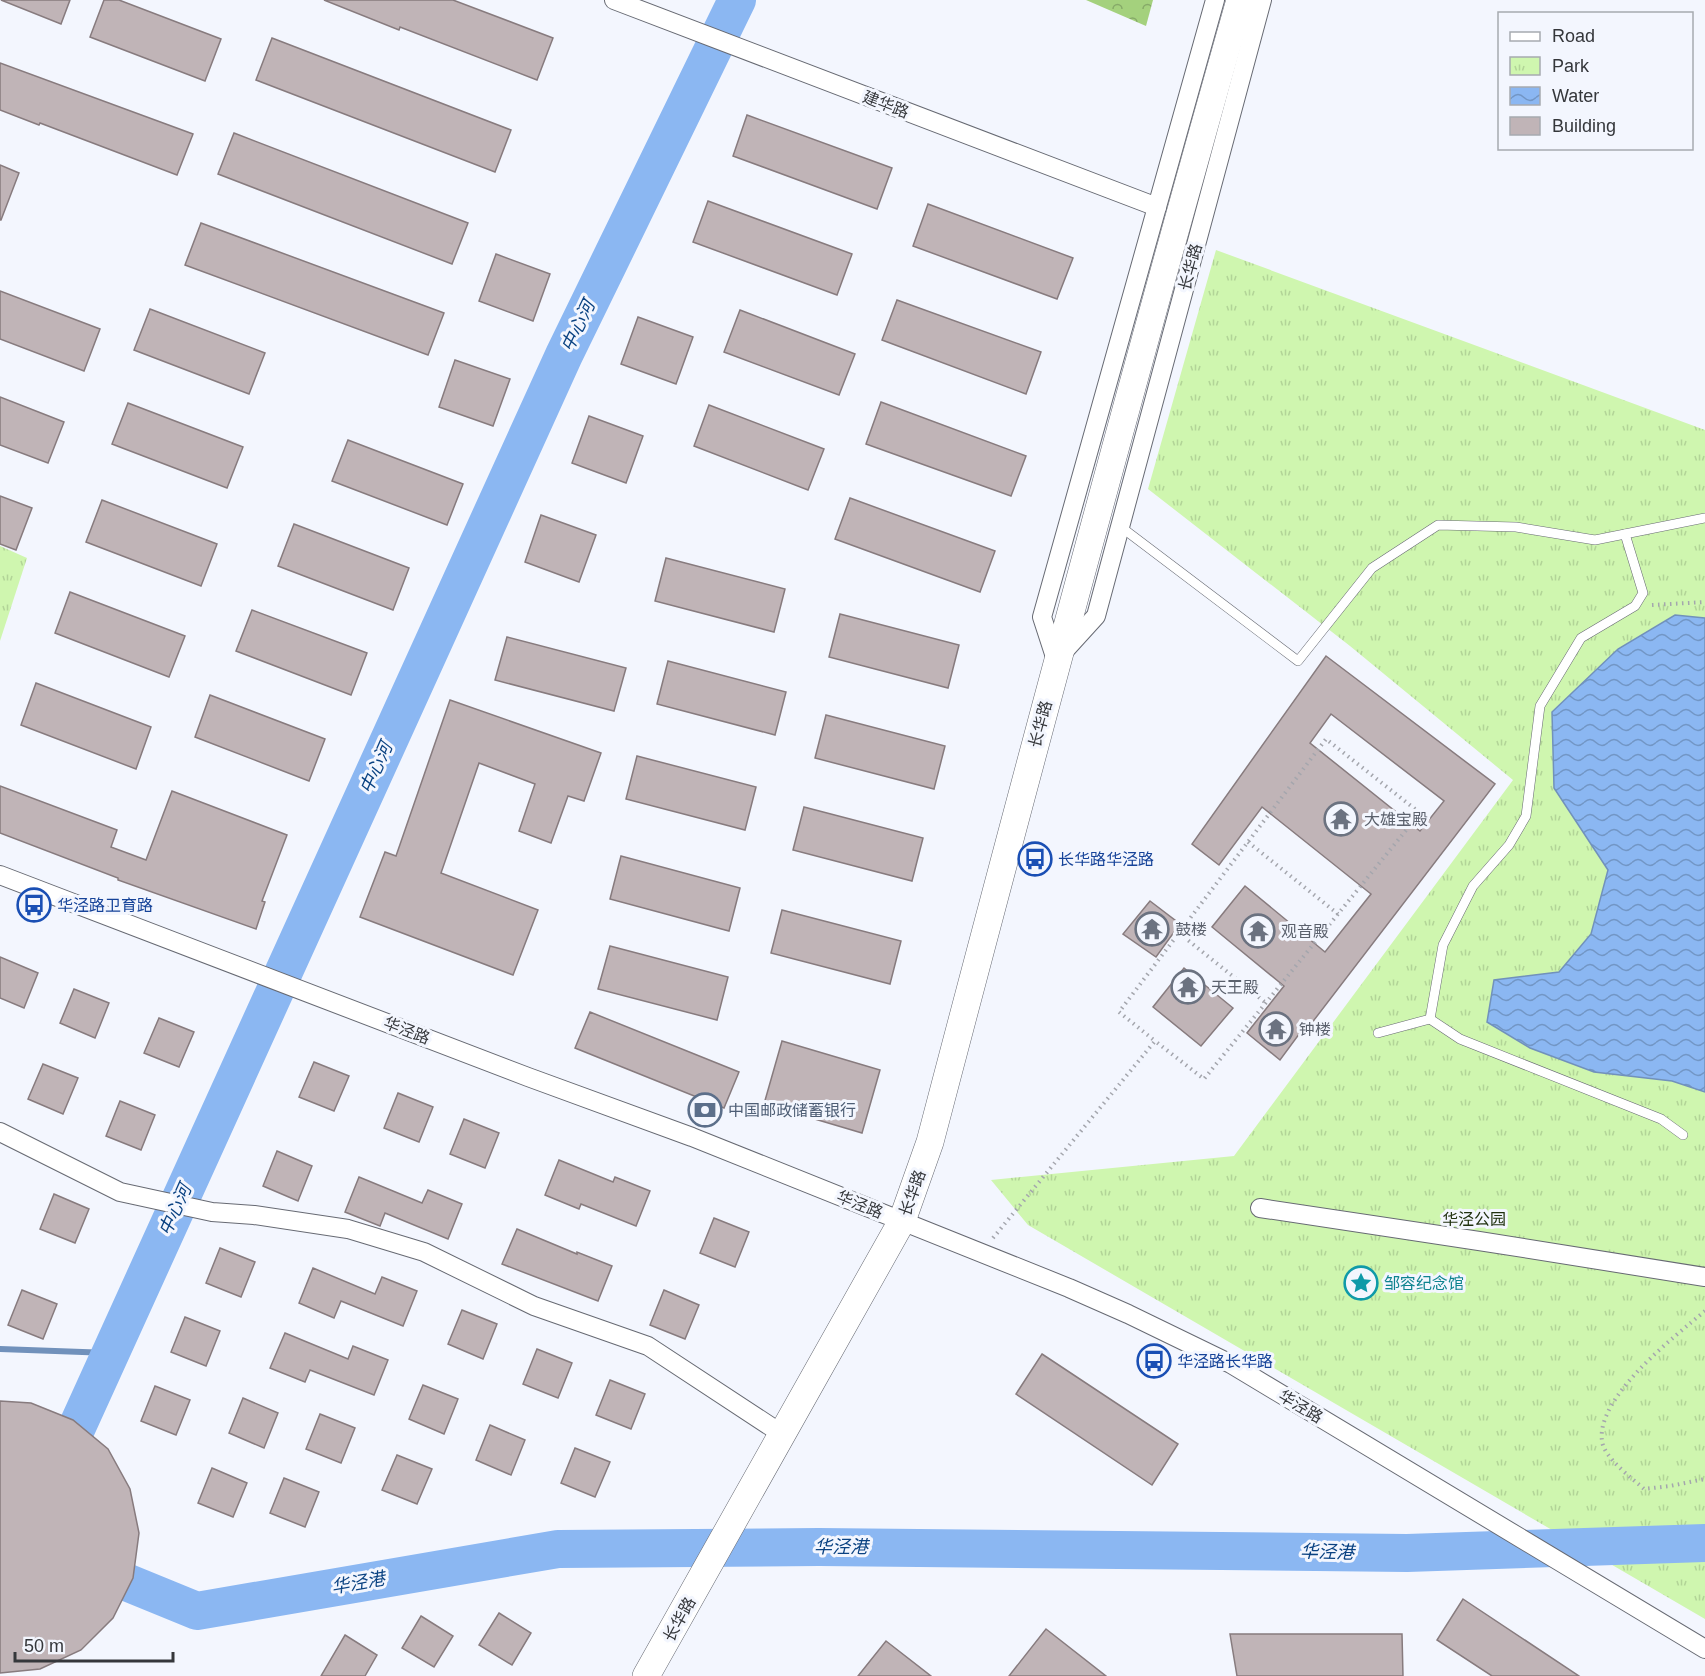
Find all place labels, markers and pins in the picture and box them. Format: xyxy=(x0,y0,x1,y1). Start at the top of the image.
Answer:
temple icon: 大雄宝殿 xyxy=(1323,801,1359,837)
place label: 大雄宝殿 xyxy=(1364,811,1428,828)
bus stop icon: 长华路华泾路 xyxy=(1017,841,1053,877)
place label: 长华路华泾路 xyxy=(1058,851,1154,868)
bus stop icon: 华泾路卫育路 xyxy=(16,887,52,923)
place label: 华泾路卫育路 xyxy=(57,897,153,914)
temple icon: 鼓楼 xyxy=(1134,911,1170,947)
temple icon: 观音殿 xyxy=(1240,913,1276,949)
place label: 鼓楼 xyxy=(1175,921,1207,938)
place label: 观音殿 xyxy=(1281,923,1329,940)
temple icon: 天王殿 xyxy=(1170,969,1206,1005)
place label: 天王殿 xyxy=(1211,979,1259,996)
temple icon: 钟楼 xyxy=(1258,1011,1294,1047)
place label: 钟楼 xyxy=(1299,1021,1331,1038)
bank icon: 中国邮政储蓄银行 xyxy=(687,1092,723,1128)
place label: 中国邮政储蓄银行 xyxy=(728,1102,856,1119)
place icon: 邹容纪念馆 xyxy=(1343,1265,1379,1301)
place label: 邹容纪念馆 xyxy=(1384,1275,1464,1292)
bus stop icon: 华泾路长华路 xyxy=(1136,1343,1172,1379)
place label: 华泾路长华路 xyxy=(1177,1353,1273,1370)

